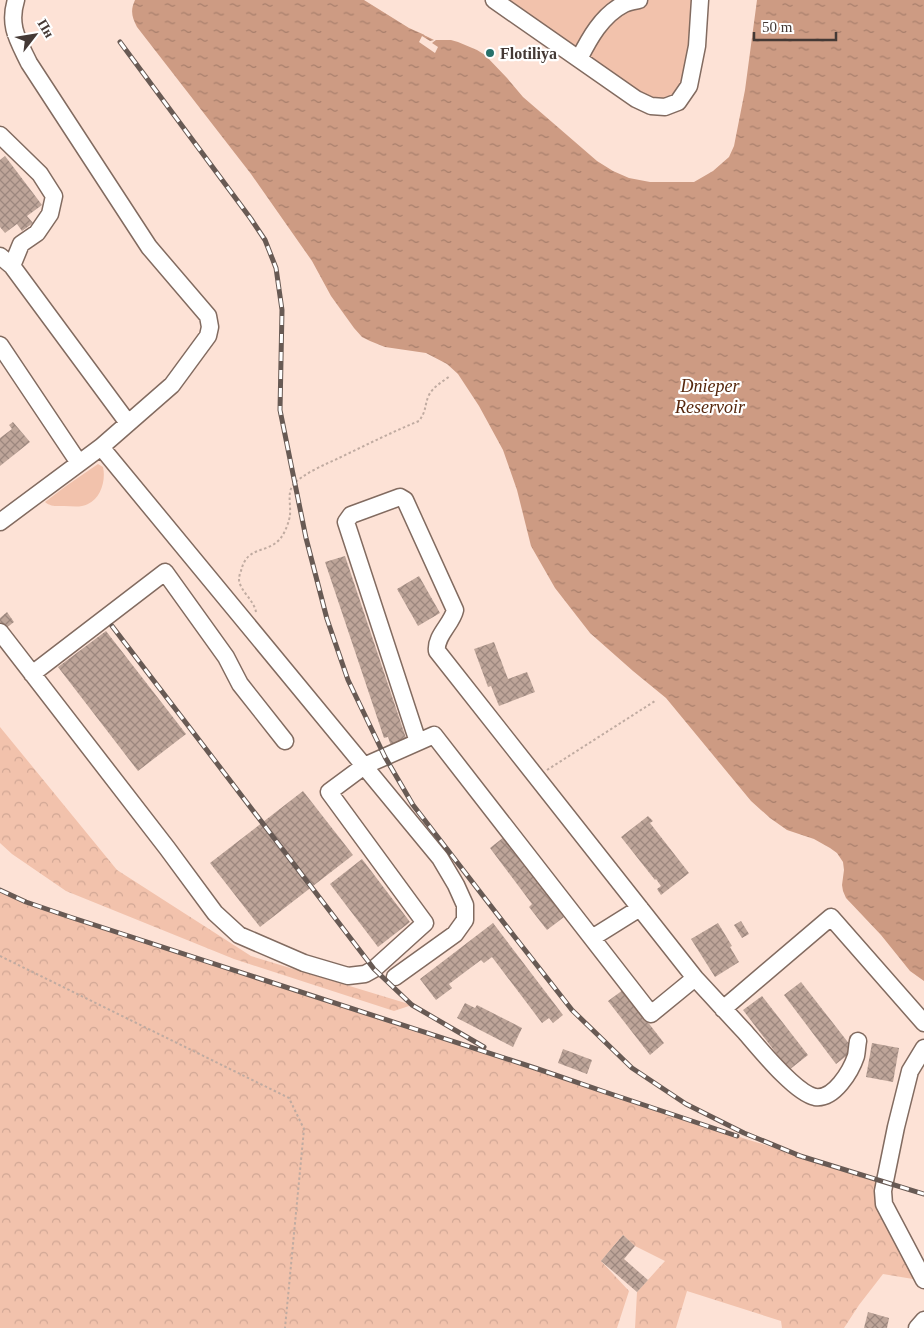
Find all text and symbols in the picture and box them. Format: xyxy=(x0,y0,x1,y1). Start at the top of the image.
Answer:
north arrow xyxy=(10,10,60,60)
scale bar xyxy=(754,10,836,42)
text: Пн xyxy=(34,17,57,41)
text: 50 m xyxy=(762,19,793,35)
place label: Flotiliya xyxy=(500,45,557,63)
marker: Flotiliya xyxy=(484,47,496,59)
water label: Dnieper Reservoir xyxy=(674,376,746,417)

